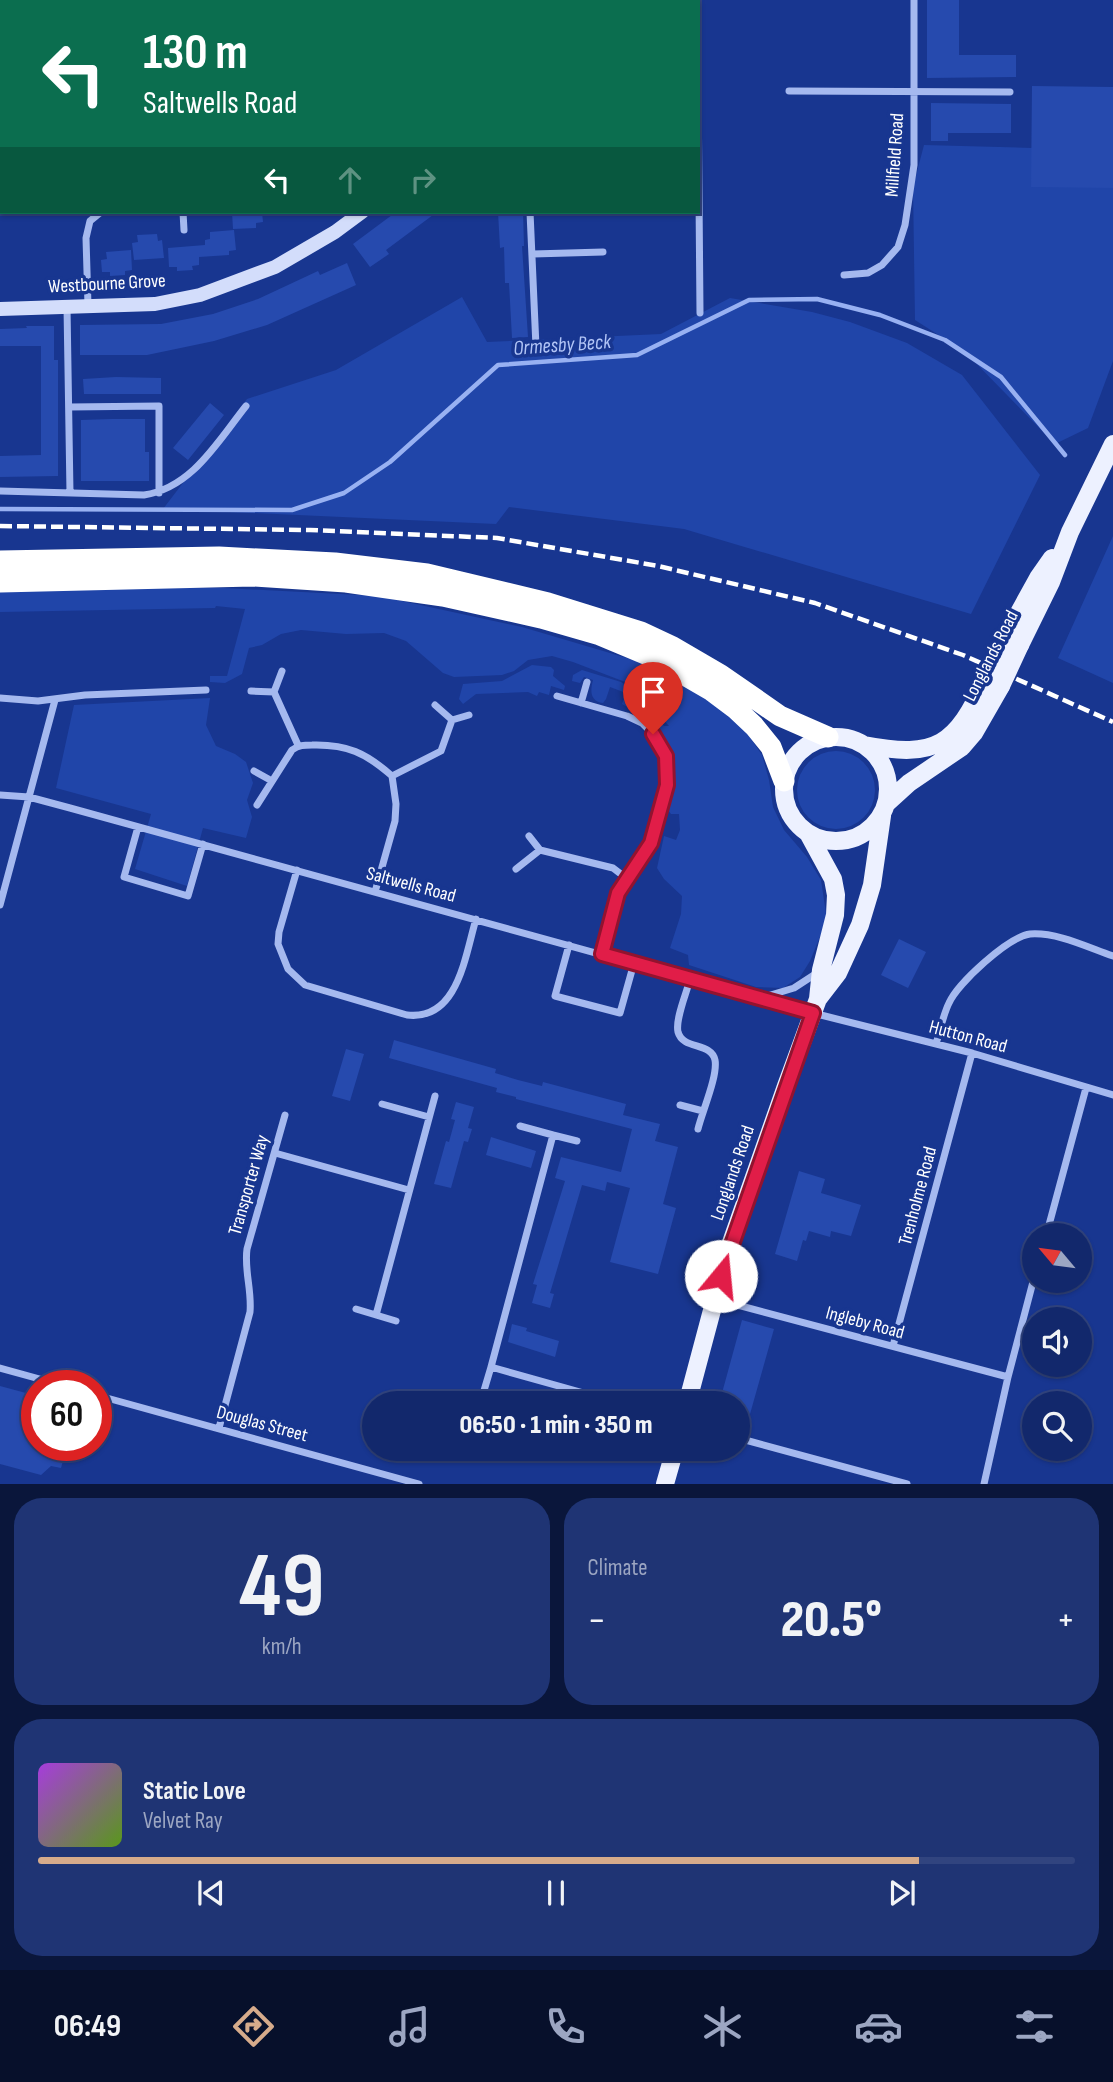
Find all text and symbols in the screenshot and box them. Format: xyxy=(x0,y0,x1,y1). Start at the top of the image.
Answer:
text: 130 m xyxy=(143,24,248,83)
icon: left xyxy=(28,28,119,119)
text: Saltwells Road xyxy=(143,84,297,123)
street label: Millfield Road xyxy=(881,112,909,198)
icon: left xyxy=(258,161,296,199)
icon: ahead xyxy=(331,161,369,199)
icon: right xyxy=(404,161,442,199)
street label: Westbourne Grove xyxy=(48,269,166,299)
water label: Ormesby Beck xyxy=(512,329,613,361)
street label: Longlands Road xyxy=(958,607,1024,705)
pin xyxy=(623,662,683,734)
icon: arrive xyxy=(634,673,672,711)
street label: Saltwells Road xyxy=(364,862,458,908)
street label: Hutton Road xyxy=(927,1016,1009,1058)
street label: Longlands Road xyxy=(706,1123,760,1223)
street label: Transporter Way xyxy=(224,1132,274,1238)
street label: Trenholme Road xyxy=(894,1144,942,1248)
north arrow xyxy=(1022,1223,1092,1293)
map controls xyxy=(1022,1223,1092,1461)
position arrow xyxy=(684,1239,758,1313)
street label: Ingleby Road xyxy=(823,1301,907,1345)
button: sound xyxy=(1022,1307,1092,1377)
speed limit sign: 60 xyxy=(21,1370,112,1461)
button: search xyxy=(1022,1391,1092,1461)
street label: Douglas Street xyxy=(214,1401,310,1447)
text: 06:50 · 1 min · 350 m xyxy=(460,1410,652,1441)
text: 49 xyxy=(239,1533,325,1642)
text: Climate xyxy=(588,1554,647,1582)
text: 20.5° xyxy=(781,1589,882,1652)
text: − xyxy=(588,1598,606,1643)
text: + xyxy=(1056,1598,1075,1643)
text: km/h xyxy=(262,1633,302,1661)
text: Static Love xyxy=(143,1776,246,1807)
text: Velvet Ray xyxy=(143,1807,223,1835)
icon: previous xyxy=(192,1874,230,1912)
icon: pause xyxy=(537,1874,575,1912)
icon: next xyxy=(883,1874,921,1912)
icon: directions xyxy=(229,2002,278,2051)
icon: music xyxy=(385,2002,434,2051)
icon: phone xyxy=(541,2002,590,2051)
icon: climate xyxy=(698,2002,747,2051)
icon: car xyxy=(854,2002,903,2051)
icon: filters xyxy=(1010,2002,1059,2051)
text: 06:49 xyxy=(54,2007,121,2046)

